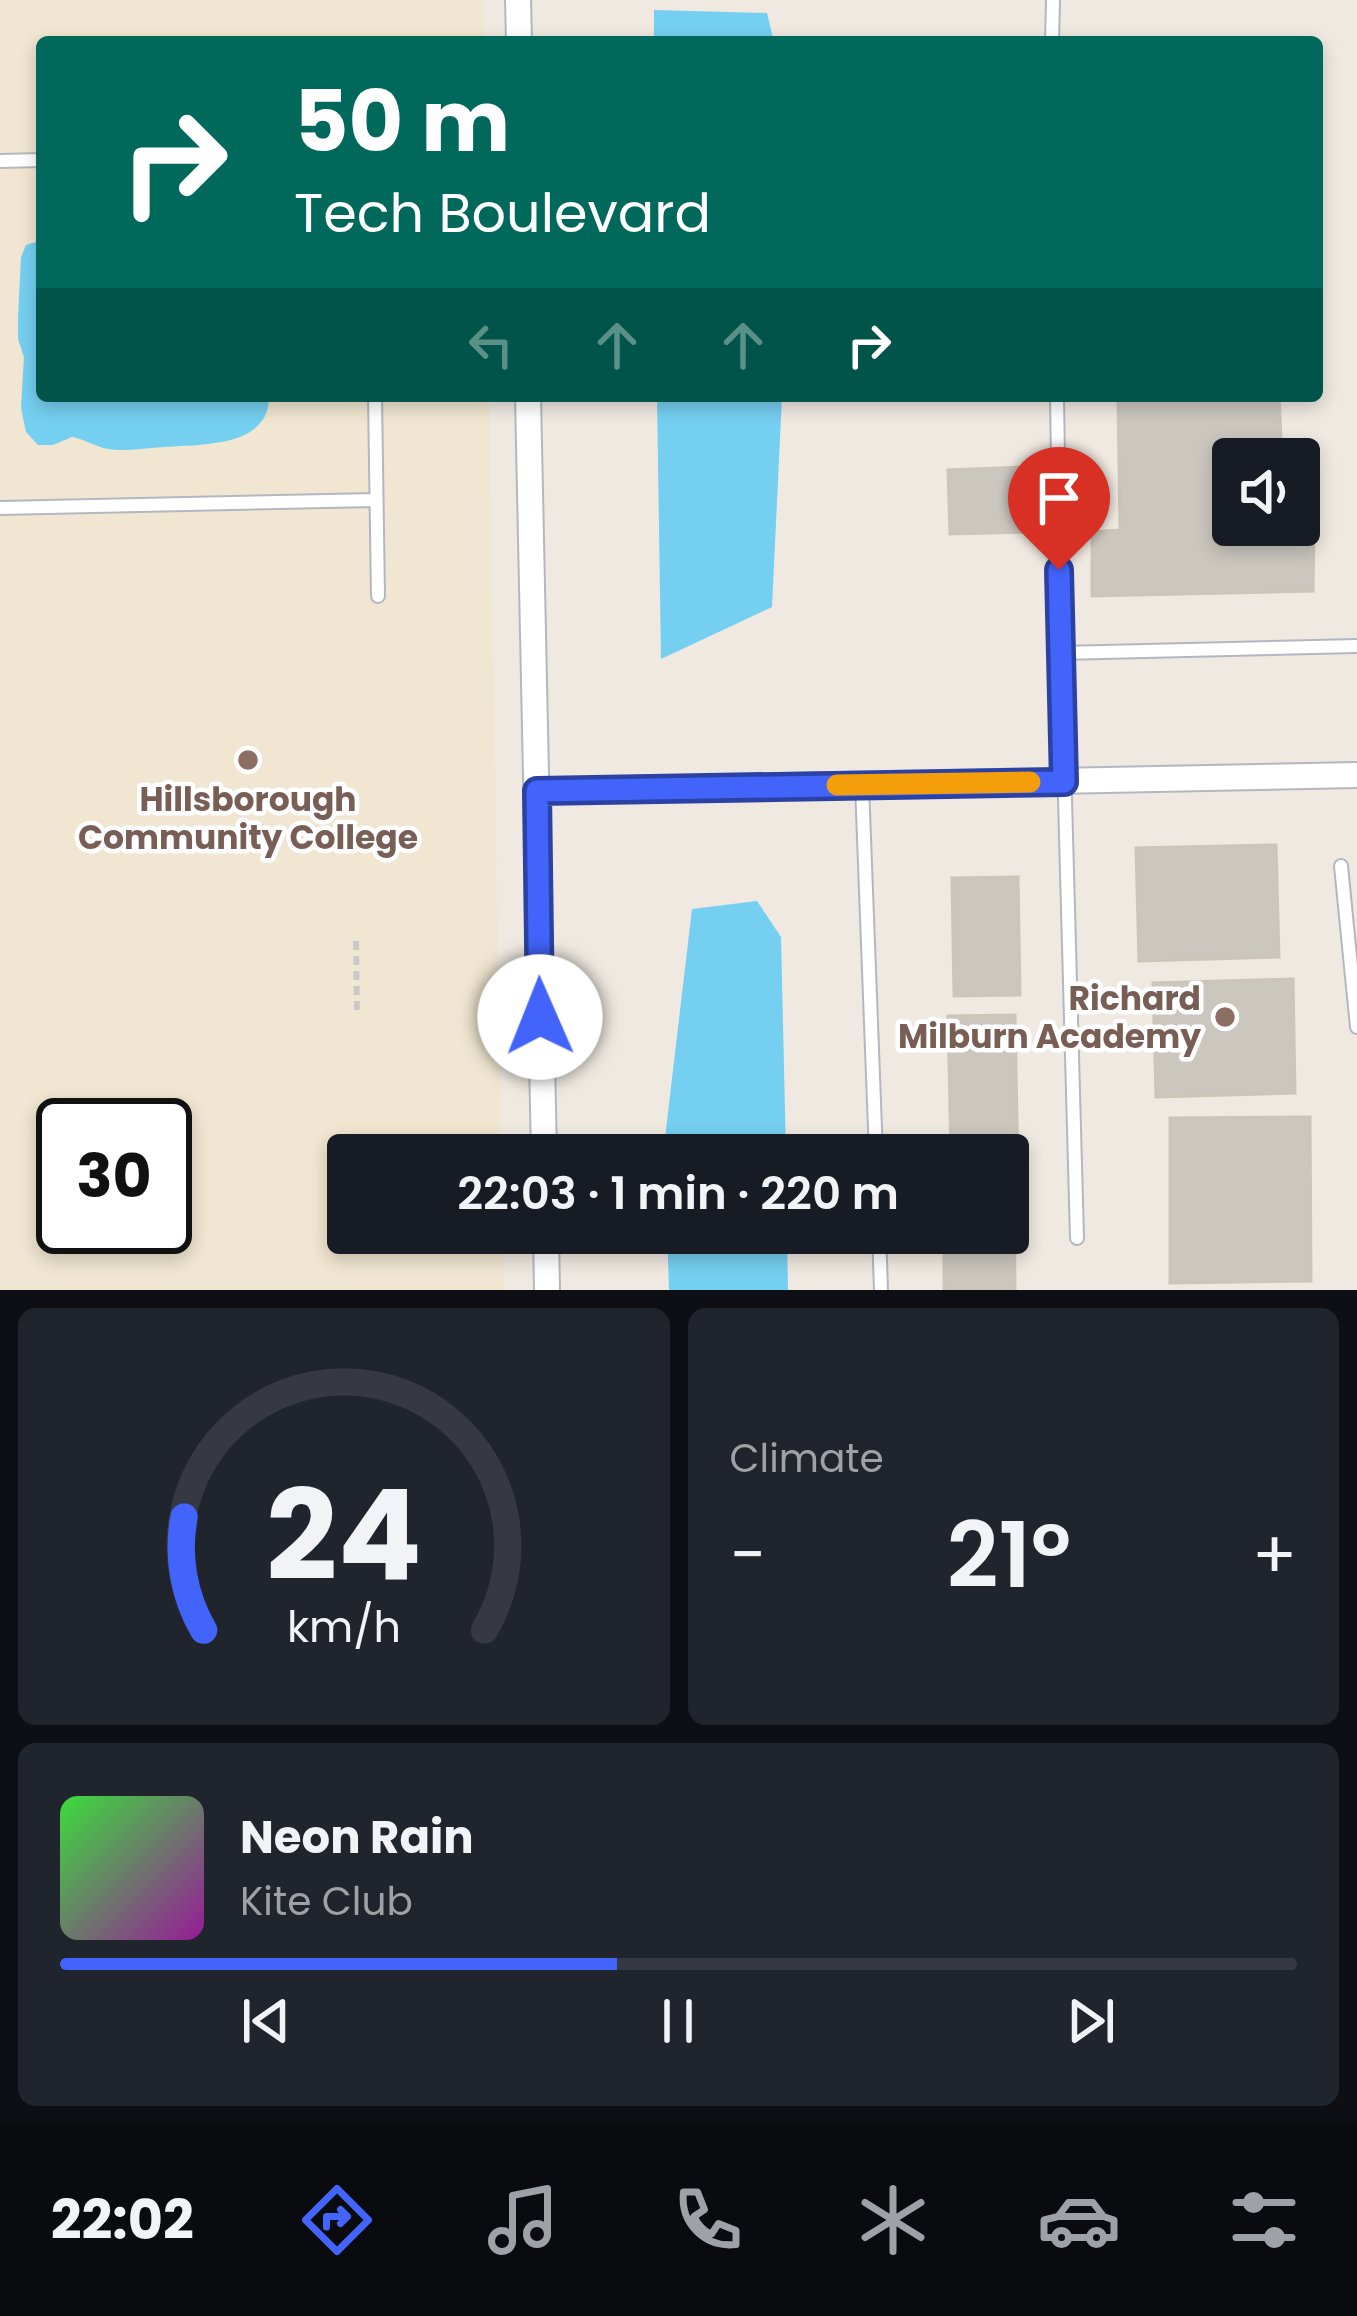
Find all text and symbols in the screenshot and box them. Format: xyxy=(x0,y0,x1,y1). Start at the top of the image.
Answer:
text: 50 m xyxy=(294,63,510,180)
icon: right xyxy=(96,84,252,240)
text: Tech Boulevard xyxy=(294,175,711,251)
icon: left xyxy=(458,312,524,378)
icon: ahead xyxy=(584,312,650,378)
icon: ahead xyxy=(710,312,776,378)
icon: right xyxy=(836,312,902,378)
map controls xyxy=(1212,438,1320,546)
button: sound xyxy=(1212,438,1320,546)
pin xyxy=(1008,447,1110,570)
icon: arrive xyxy=(1026,465,1092,531)
marker: Hillsborough Community College xyxy=(235,747,261,773)
place label: Hillsborough Community College xyxy=(78,776,418,861)
position arrow xyxy=(477,954,603,1080)
place label: Richard Milburn Academy xyxy=(898,975,1201,1060)
marker: Richard Milburn Academy xyxy=(1212,1004,1238,1030)
speed limit sign: 30 xyxy=(36,1098,192,1254)
text: 22:03 · 1 min · 220 m xyxy=(457,1162,899,1225)
text: Climate xyxy=(730,1431,884,1486)
text: 24 xyxy=(266,1448,422,1623)
text: 21° xyxy=(947,1492,1071,1619)
text: − xyxy=(730,1509,766,1601)
text: + xyxy=(1252,1509,1297,1601)
text: km/h xyxy=(287,1596,401,1656)
text: Neon Rain xyxy=(240,1806,474,1869)
text: Kite Club xyxy=(240,1874,413,1929)
icon: previous xyxy=(233,1988,299,2054)
icon: pause xyxy=(645,1988,711,2054)
icon: next xyxy=(1058,1988,1124,2054)
icon: directions xyxy=(295,2178,379,2262)
icon: music xyxy=(481,2178,565,2262)
icon: phone xyxy=(666,2178,750,2262)
icon: climate xyxy=(851,2178,935,2262)
icon: car xyxy=(1037,2178,1121,2262)
icon: filters xyxy=(1222,2178,1306,2262)
text: 22:02 xyxy=(51,2182,194,2258)

